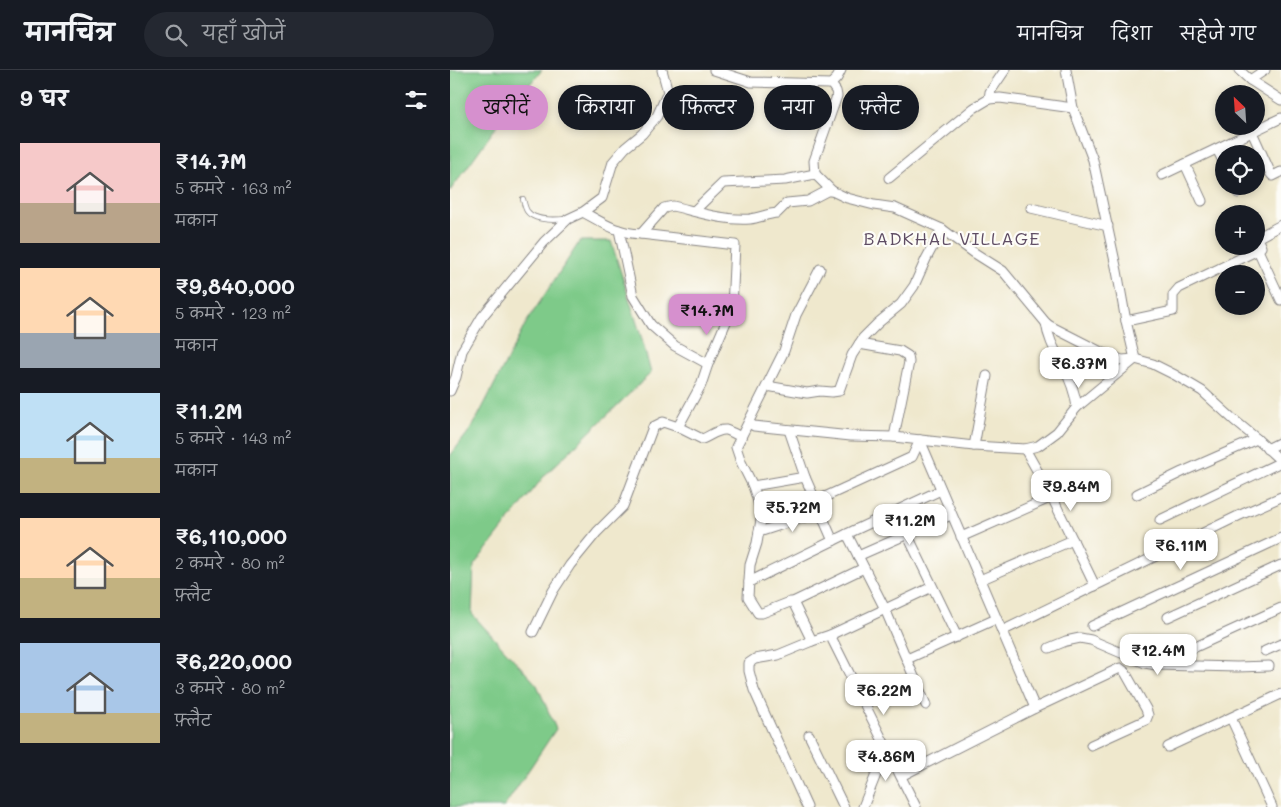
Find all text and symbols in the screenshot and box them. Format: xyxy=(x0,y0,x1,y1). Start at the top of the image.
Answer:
search box xyxy=(144,12,494,57)
text: मानचित्र xyxy=(25,16,114,47)
text: यहाँ खोजें xyxy=(202,20,285,45)
icon: search xyxy=(162,21,190,49)
text: मानचित्र xyxy=(1017,21,1083,45)
text: दिशा xyxy=(1111,21,1152,45)
text: सहेजे गए xyxy=(1180,21,1256,45)
text: 9 घर xyxy=(20,84,68,111)
chip: खरीदें xyxy=(465,85,548,130)
chip: किराया xyxy=(558,85,652,130)
chip: फ़िल्टर xyxy=(662,85,754,130)
chip: नया xyxy=(764,85,832,130)
chip: फ़्लैट xyxy=(842,85,919,130)
north arrow xyxy=(1215,85,1265,135)
map controls xyxy=(1215,85,1265,315)
icon: filters xyxy=(402,86,430,114)
button: locate xyxy=(1215,145,1265,195)
text: ₹14.7M xyxy=(175,147,247,174)
icon: home xyxy=(60,163,120,223)
text: 5 कमरे · 163 m² xyxy=(175,177,292,198)
button: + xyxy=(1215,205,1265,255)
text: मकान xyxy=(175,209,217,230)
district label: BADKHAL VILLAGE xyxy=(864,226,1040,250)
button: − xyxy=(1215,265,1265,315)
text: ₹9,840,000 xyxy=(175,272,295,299)
icon: home xyxy=(60,288,120,348)
pin: ₹14.7M xyxy=(666,294,748,336)
text: ₹14.7M xyxy=(680,299,734,320)
text: 5 कमरे · 123 m² xyxy=(175,302,291,323)
text: मकान xyxy=(175,334,217,355)
pin: ₹6.37M xyxy=(1038,346,1120,389)
text: ₹6.37M xyxy=(1051,352,1107,373)
text: ₹11.2M xyxy=(175,397,243,424)
icon: home xyxy=(60,413,120,473)
text: 5 कमरे · 143 m² xyxy=(175,427,291,448)
text: मकान xyxy=(175,459,217,480)
pin: ₹9.84M xyxy=(1030,470,1112,512)
text: ₹9.84M xyxy=(1042,475,1100,496)
pin: ₹5.72M xyxy=(752,490,834,533)
text: ₹5.72M xyxy=(765,496,821,517)
pin: ₹11.2M xyxy=(869,504,951,546)
text: ₹11.2M xyxy=(884,509,936,530)
text: ₹6,110,000 xyxy=(175,522,287,549)
pin: ₹6.11M xyxy=(1140,528,1222,571)
text: ₹6.11M xyxy=(1155,534,1207,555)
icon: home xyxy=(60,538,120,598)
text: 2 कमरे · 80 m² xyxy=(175,552,285,573)
text: फ़्लैट xyxy=(175,584,211,605)
pin: ₹12.4M xyxy=(1117,634,1199,676)
text: ₹12.4M xyxy=(1131,639,1185,660)
text: ₹6,220,000 xyxy=(175,647,292,674)
icon: home xyxy=(60,663,120,723)
pin: ₹6.22M xyxy=(843,674,925,716)
text: 3 कमरे · 80 m² xyxy=(175,677,285,698)
text: ₹6.22M xyxy=(856,679,912,700)
text: फ़्लैट xyxy=(175,709,211,730)
pin: ₹4.86M xyxy=(845,740,927,782)
text: ₹4.86M xyxy=(857,745,915,766)

